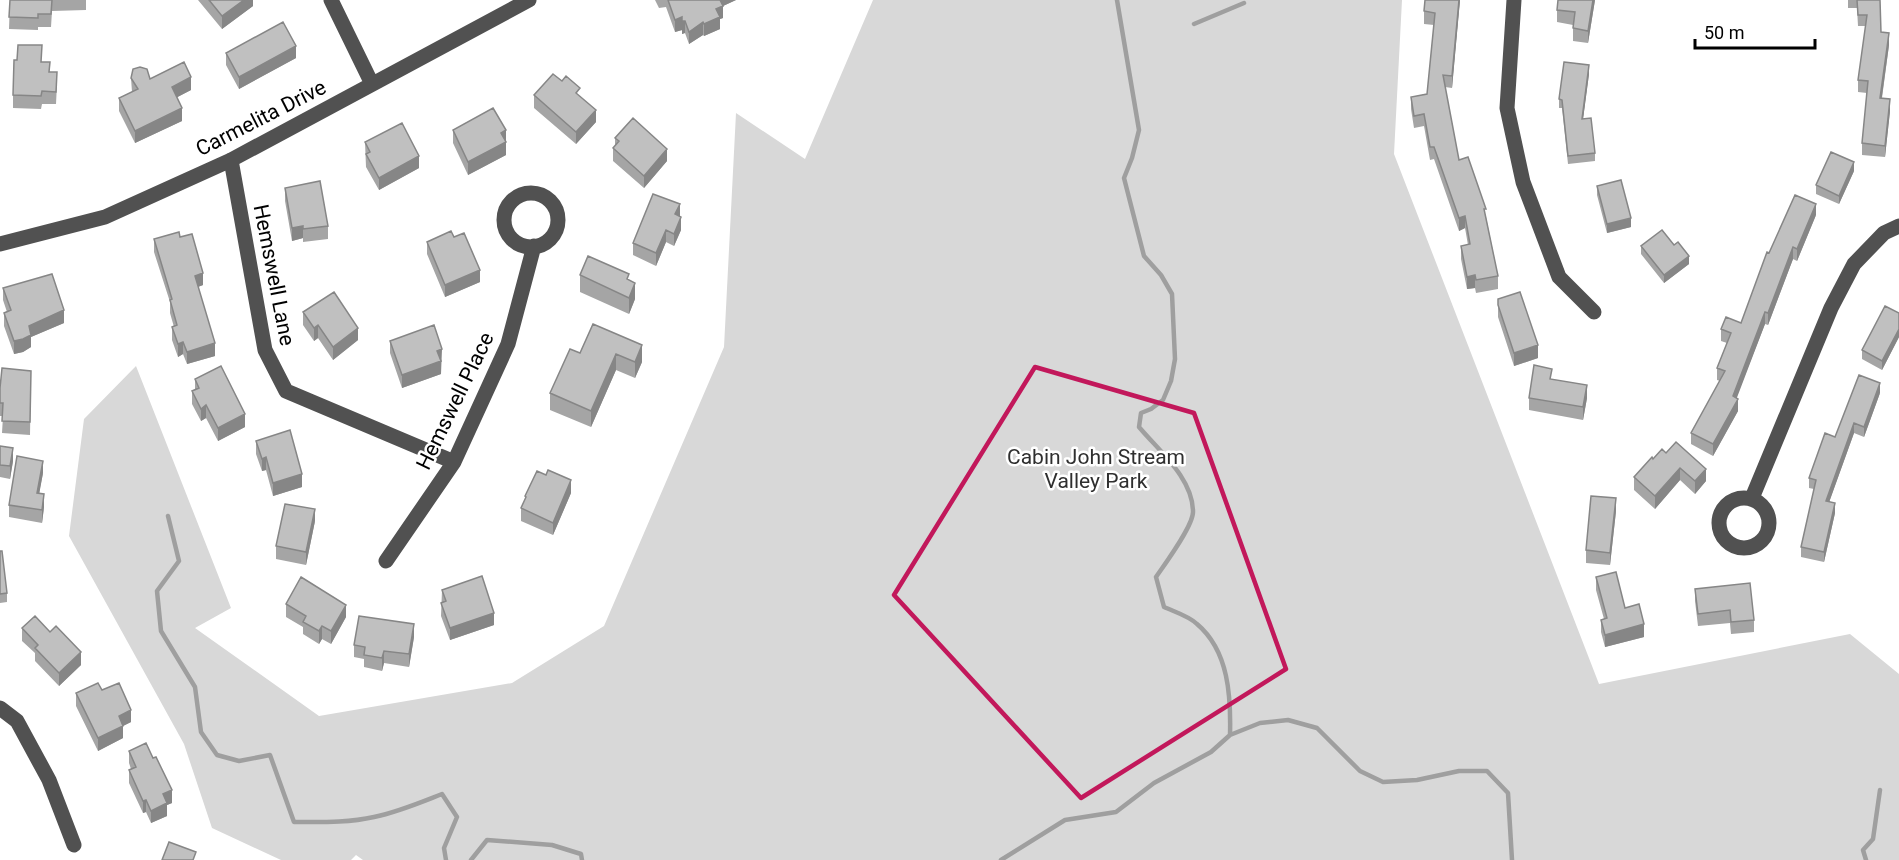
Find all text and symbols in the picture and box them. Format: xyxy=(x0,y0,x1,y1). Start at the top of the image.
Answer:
scale bar xyxy=(1695,12,1815,50)
text: 50 m xyxy=(1704,22,1744,43)
street label: Carmelita Drive xyxy=(192,75,330,161)
street label: Hemswell Lane xyxy=(249,202,299,348)
street label: Hemswell Place xyxy=(411,328,499,474)
park label: Cabin John Stream Valley Park xyxy=(1007,445,1185,493)

